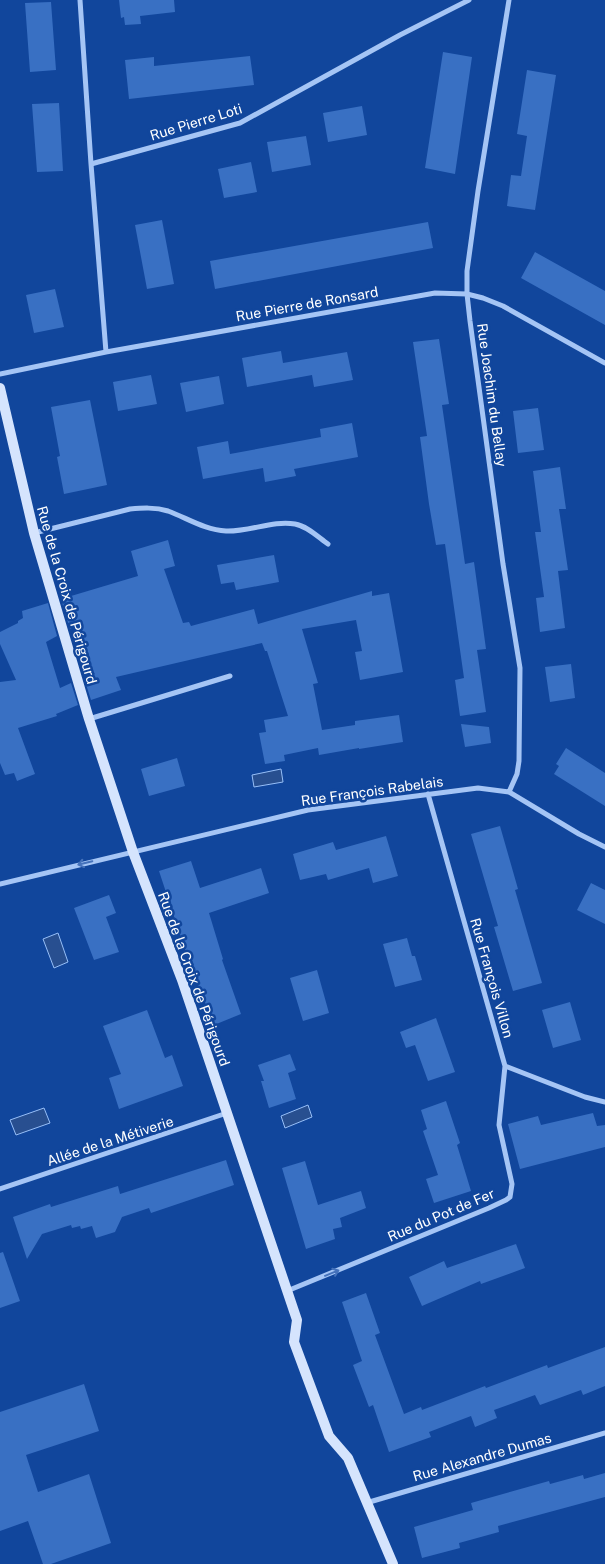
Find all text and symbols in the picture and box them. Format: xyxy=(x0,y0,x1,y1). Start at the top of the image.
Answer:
street label: Rue Pierre Loti xyxy=(148,100,244,144)
street label: Rue Pierre de Ronsard xyxy=(235,284,379,324)
street label: Rue Joachim du Bellay xyxy=(474,322,510,468)
street label: Rue de la Croix de Périgourd xyxy=(34,504,100,686)
street label: Rue François Rabelais xyxy=(300,773,444,809)
one-way arrow xyxy=(78,859,94,868)
street label: Rue de la Croix de Périgourd xyxy=(155,890,233,1068)
street label: Rue François Villon xyxy=(467,916,517,1040)
street label: Allée de la Métiverie xyxy=(45,1113,175,1169)
street label: Rue du Pot de Fer xyxy=(385,1185,497,1245)
one-way arrow xyxy=(324,1268,339,1277)
street label: Rue Alexandre Dumas xyxy=(411,1430,553,1484)

